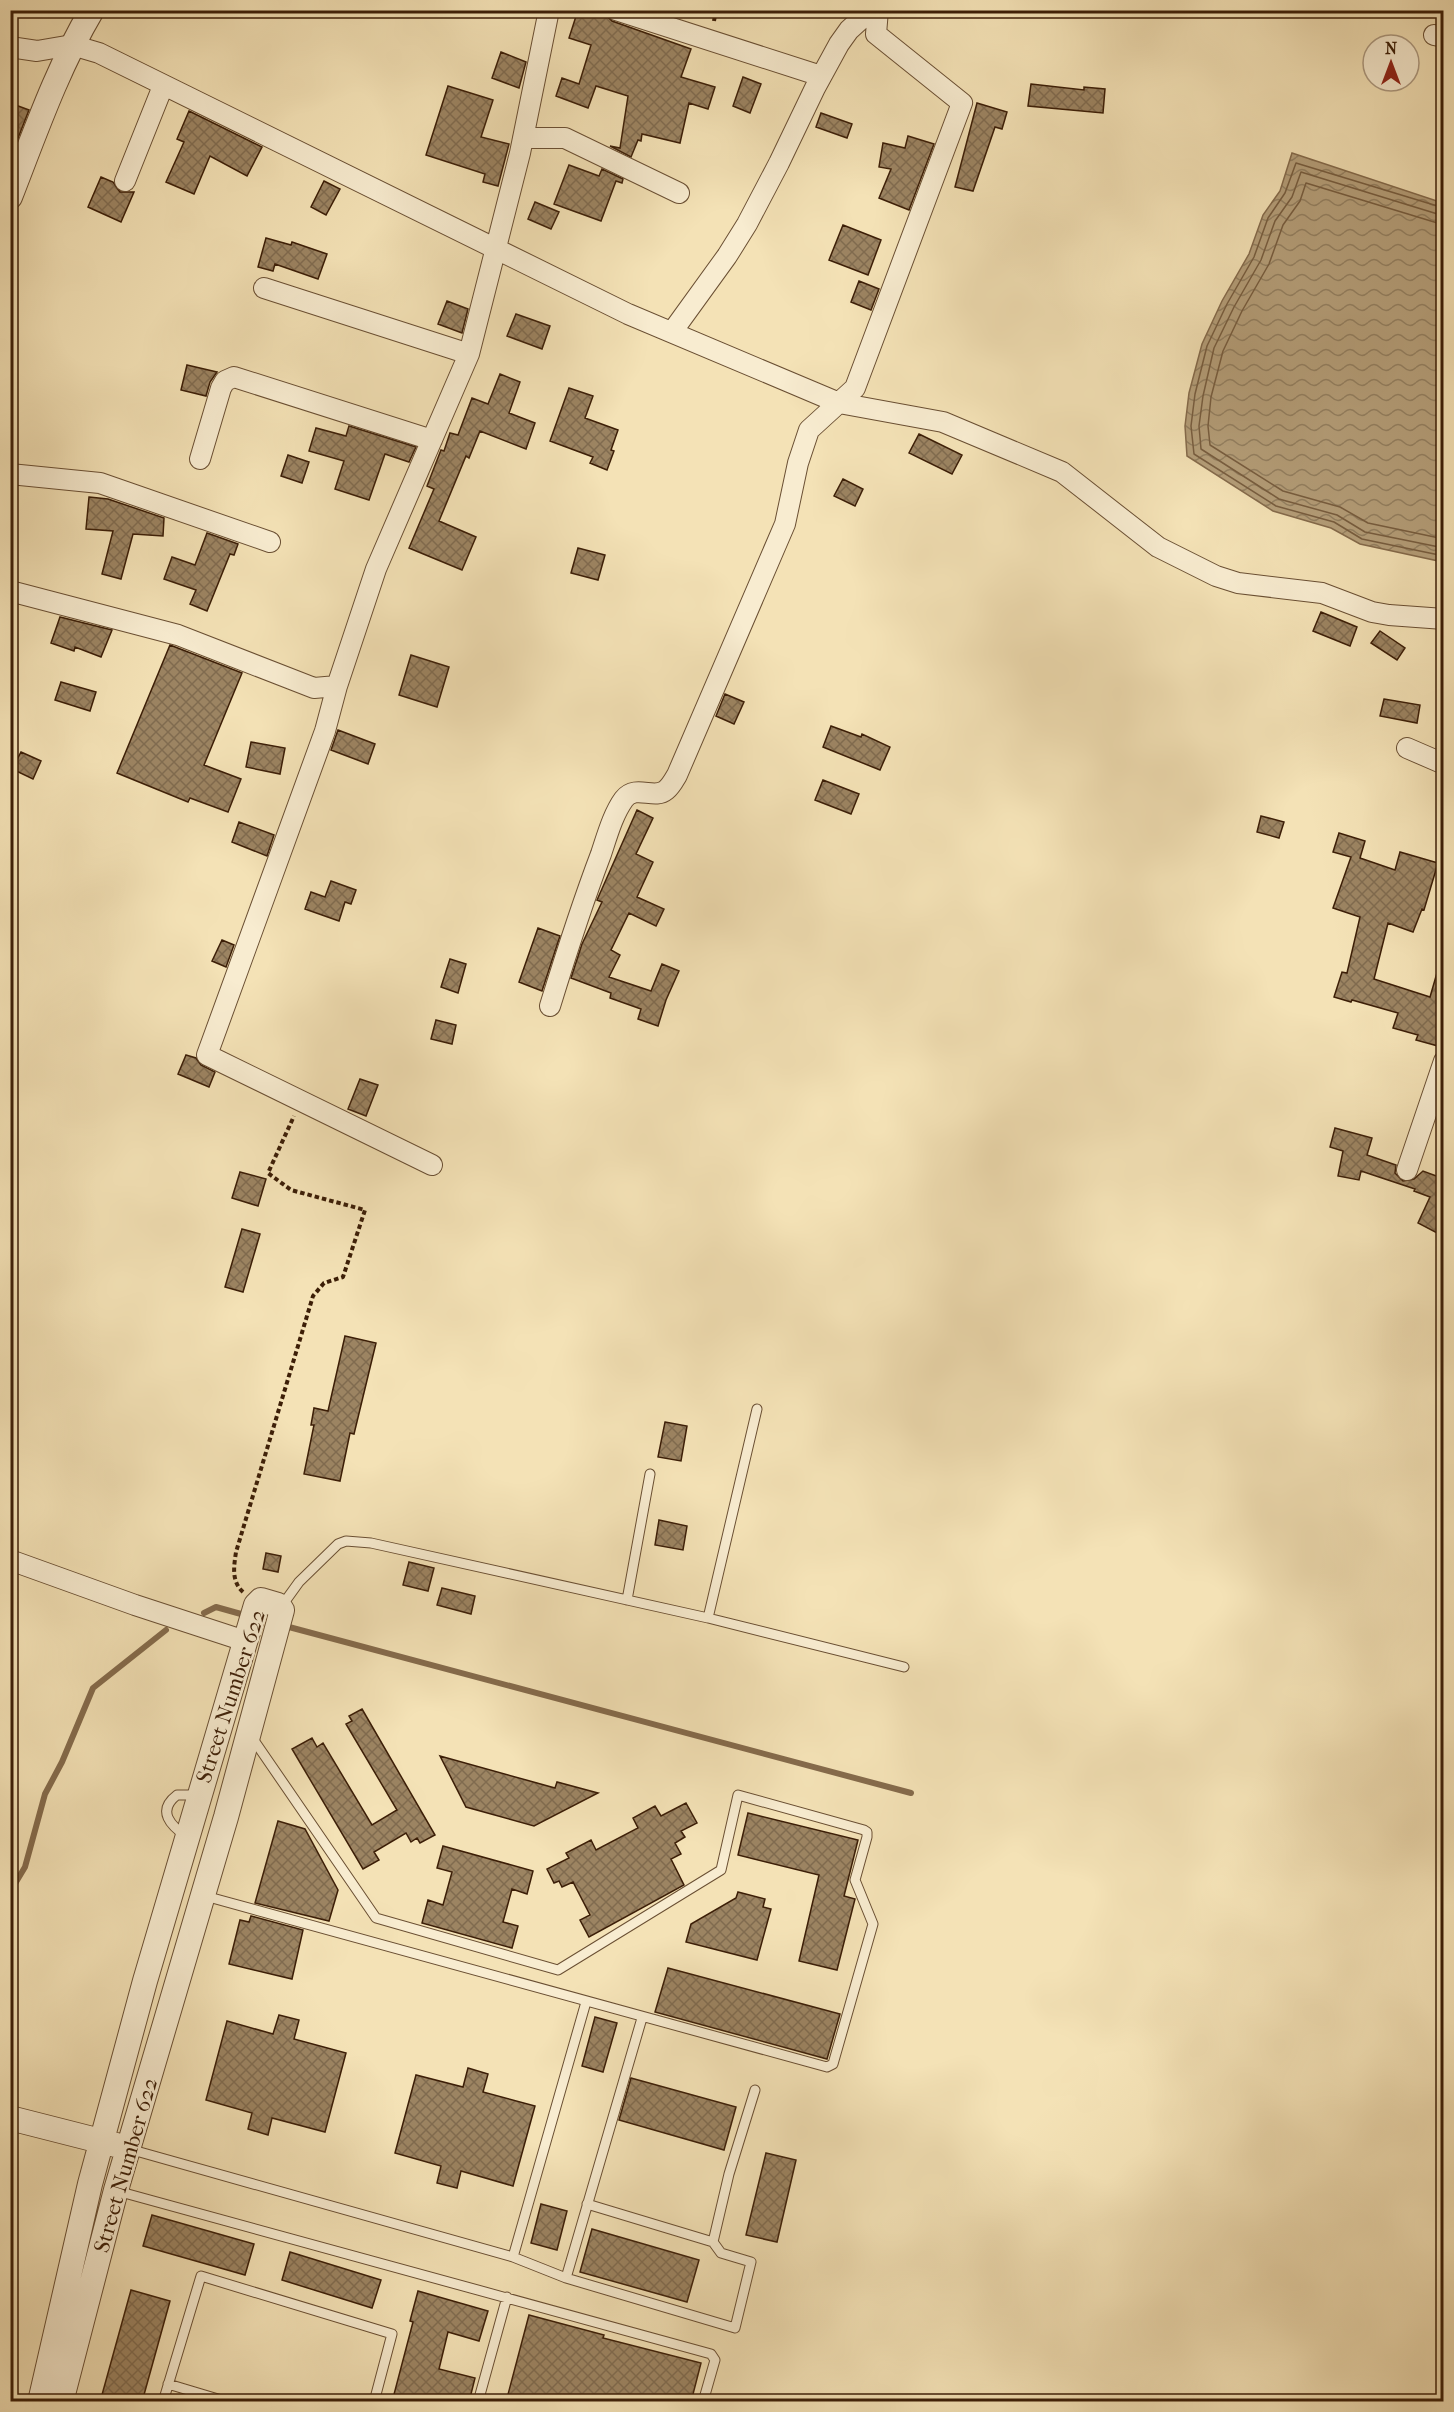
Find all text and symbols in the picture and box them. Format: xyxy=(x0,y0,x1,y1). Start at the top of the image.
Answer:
north arrow xyxy=(1361,33,1421,93)
text: N xyxy=(1385,39,1398,58)
street label: Street Number 622 xyxy=(191,1606,271,1786)
street label: Street Number 622 xyxy=(89,2075,163,2256)

